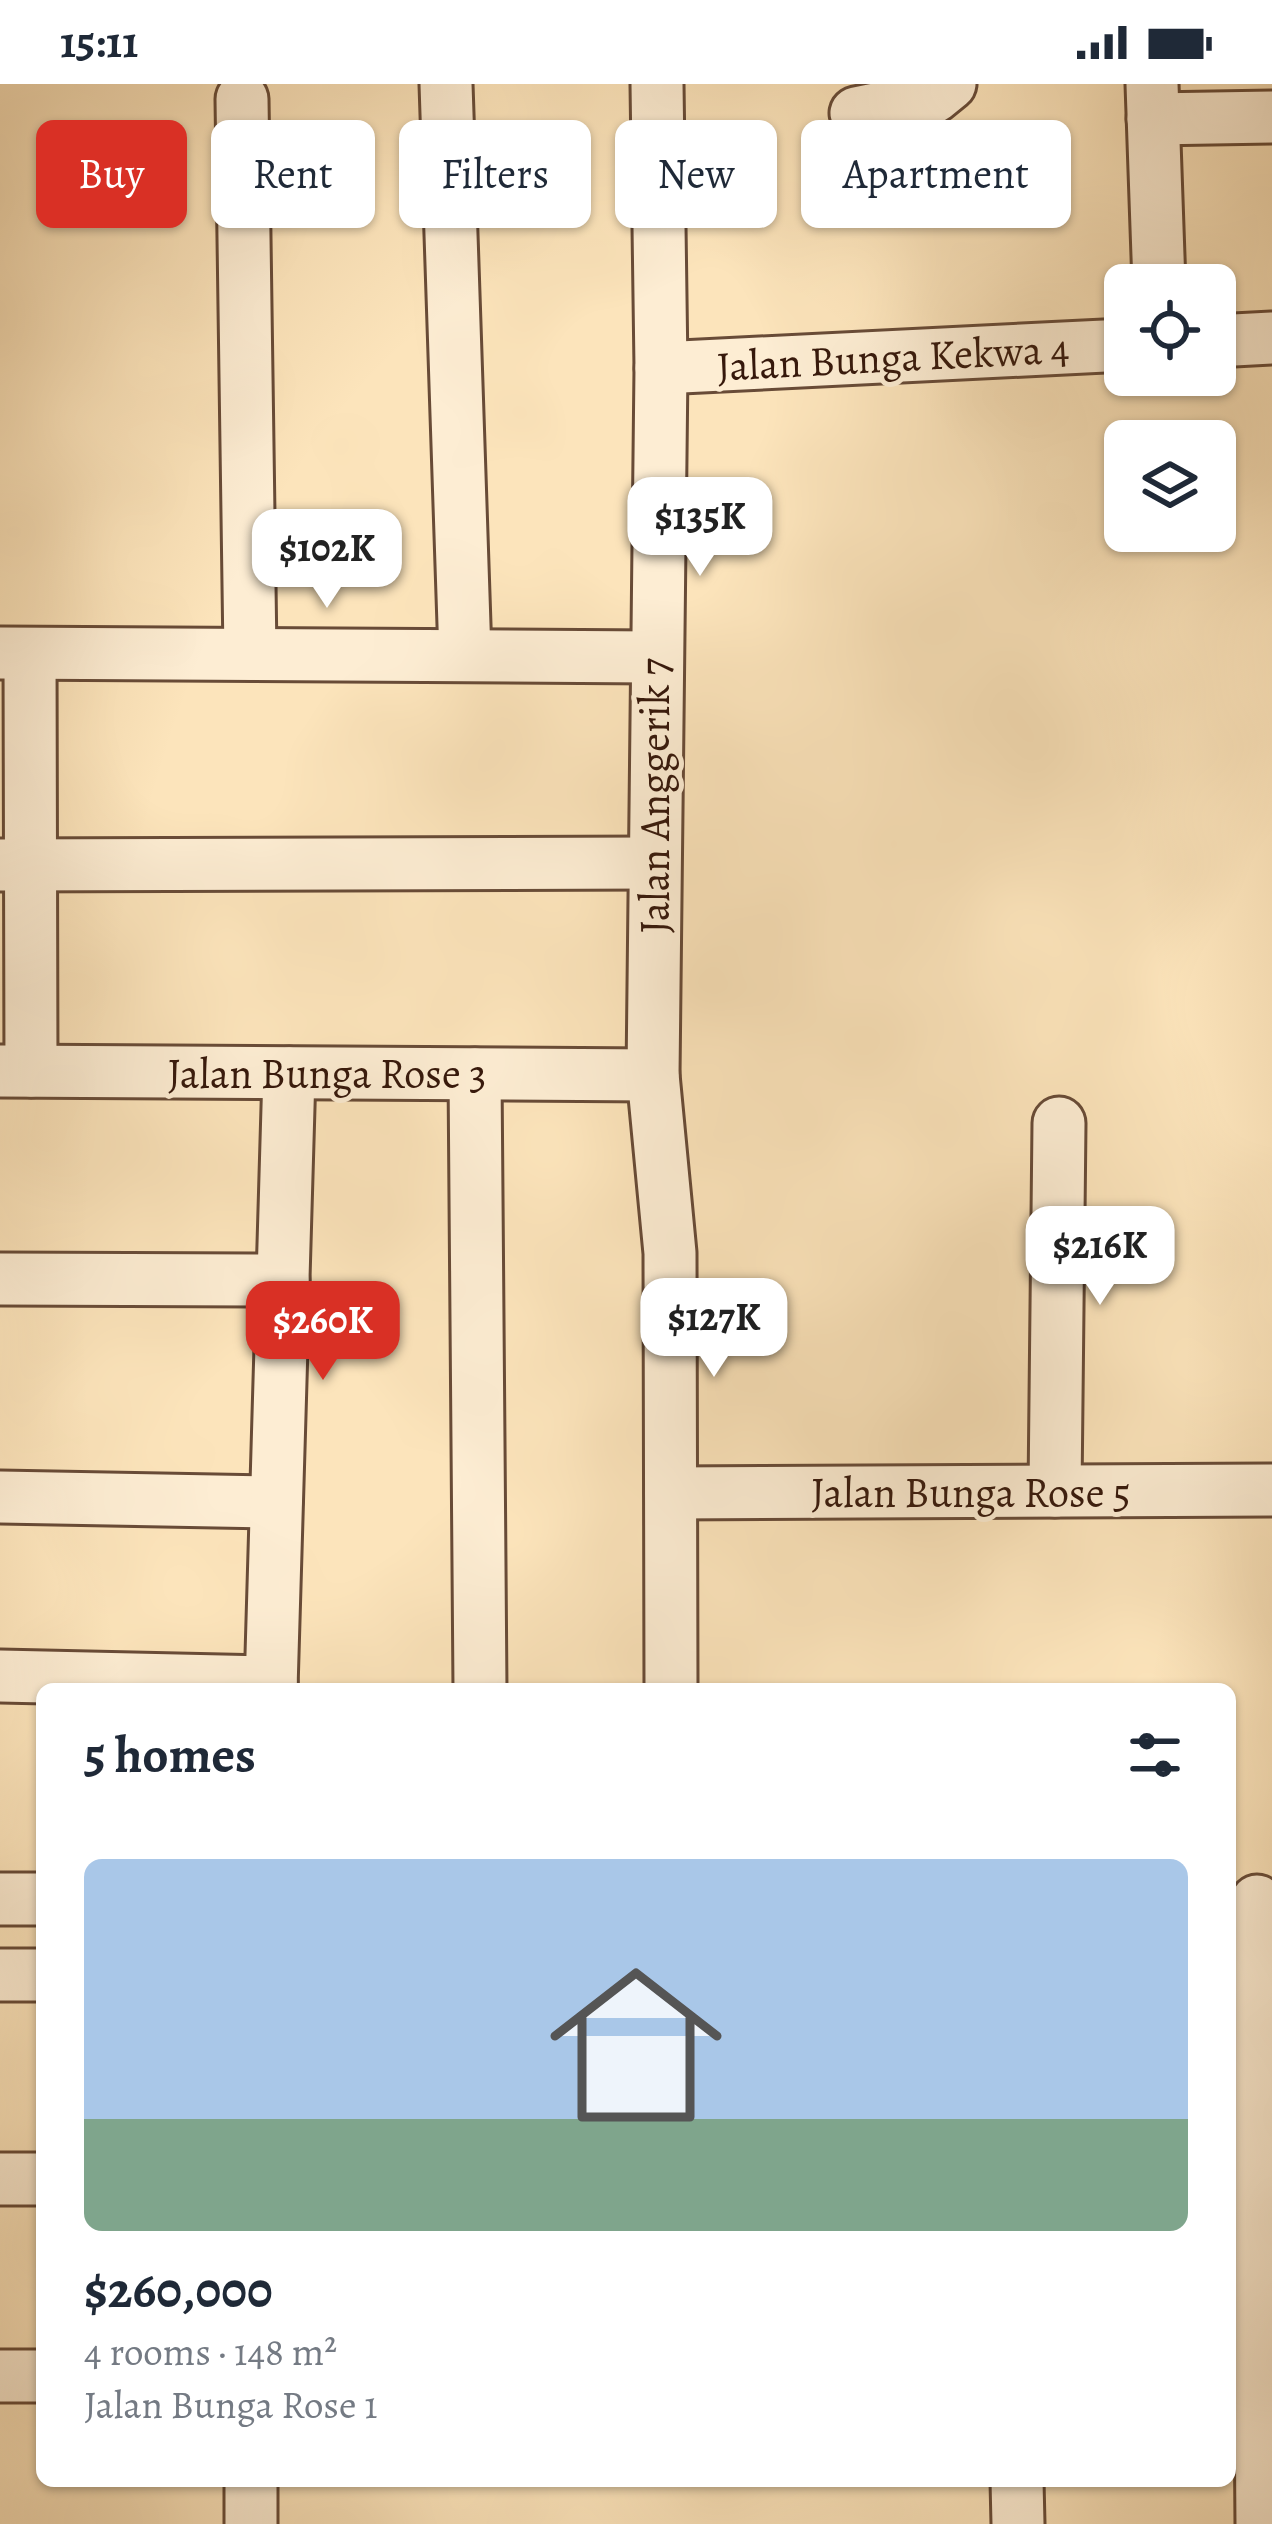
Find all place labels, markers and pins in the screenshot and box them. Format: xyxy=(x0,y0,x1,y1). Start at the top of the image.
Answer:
pin: $135K xyxy=(616,477,784,579)
pin: $102K xyxy=(243,509,411,611)
pin: $216K xyxy=(1016,1206,1184,1308)
pin: $127K xyxy=(630,1278,798,1380)
pin: $260K xyxy=(239,1281,407,1383)

